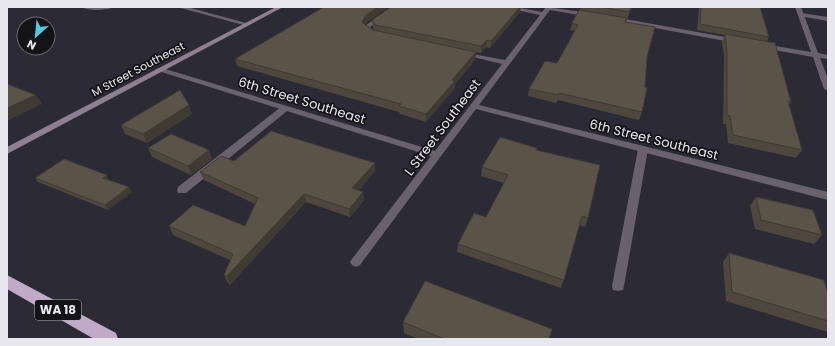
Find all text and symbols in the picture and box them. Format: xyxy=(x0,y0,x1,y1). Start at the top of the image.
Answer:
north arrow xyxy=(16,16,56,56)
text: N xyxy=(24,36,39,54)
street label: M Street Southeast xyxy=(89,38,187,100)
street label: 6th Street Southeast xyxy=(236,72,368,129)
street label: L Street Southeast xyxy=(400,75,485,179)
street label: 6th Street Southeast xyxy=(588,114,720,165)
road number: WA 18 xyxy=(35,300,81,320)

